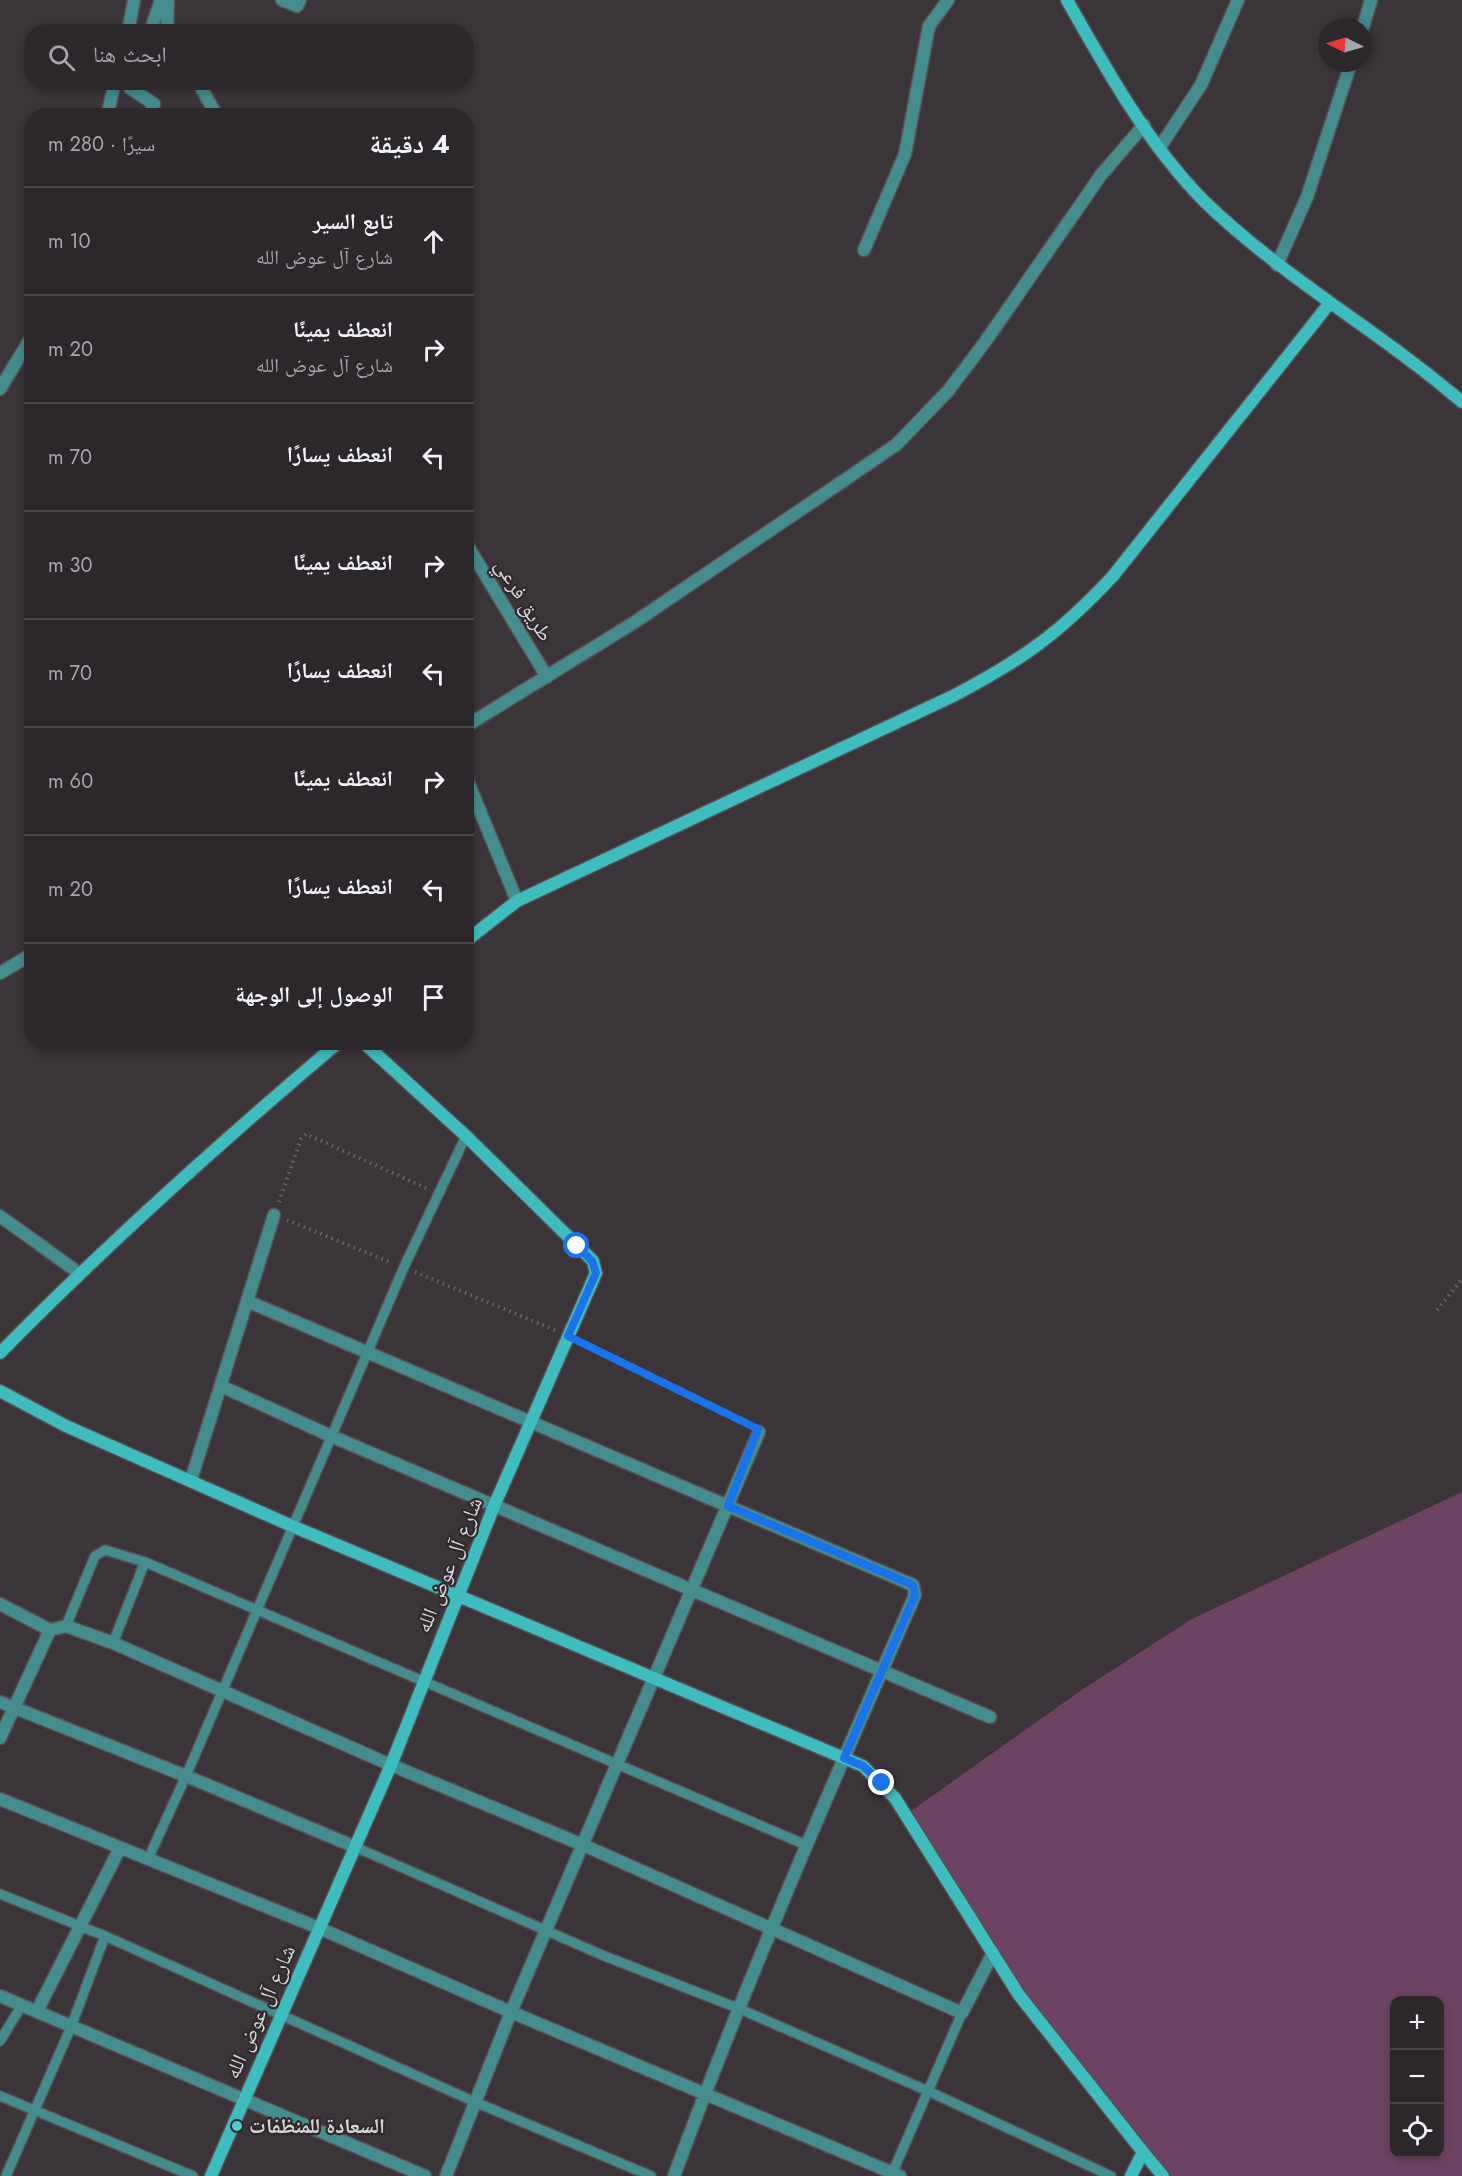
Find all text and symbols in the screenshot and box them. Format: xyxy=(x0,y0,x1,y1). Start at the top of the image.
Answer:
north arrow xyxy=(1318,18,1372,72)
search box xyxy=(24,24,474,90)
text: ابحث هنا xyxy=(93,38,167,70)
icon: search xyxy=(45,41,78,74)
text: 4 دقيقة xyxy=(369,125,450,163)
text: سيرًا · 280 m xyxy=(48,130,155,159)
text: تابع السير xyxy=(313,205,393,237)
icon: ahead xyxy=(417,225,450,258)
text: 10 m xyxy=(48,227,91,256)
text: شارع آل عوض الله xyxy=(256,243,393,272)
text: انعطف يمينًا xyxy=(293,313,393,345)
icon: right xyxy=(417,333,450,366)
text: 20 m xyxy=(48,335,93,364)
text: شارع آل عوض الله xyxy=(256,351,393,380)
text: انعطف يسارًا xyxy=(287,438,393,470)
icon: left xyxy=(417,441,450,474)
text: 70 m xyxy=(48,443,92,472)
text: انعطف يمينًا xyxy=(293,546,393,578)
icon: right xyxy=(417,549,450,582)
text: 30 m xyxy=(48,551,93,580)
street label: طريق فرعي xyxy=(486,553,560,648)
text: انعطف يسارًا xyxy=(287,654,393,686)
icon: left xyxy=(417,657,450,690)
text: 70 m xyxy=(48,659,92,688)
text: انعطف يمينًا xyxy=(293,762,393,794)
icon: right xyxy=(417,765,450,798)
text: 60 m xyxy=(48,767,93,796)
text: انعطف يسارًا xyxy=(287,870,393,902)
icon: left xyxy=(417,873,450,906)
text: 20 m xyxy=(48,875,93,904)
text: الوصول إلى الوجهة xyxy=(235,978,393,1010)
icon: arrive xyxy=(417,981,450,1014)
route start xyxy=(563,1232,589,1258)
street label: شارع آل عوض الله xyxy=(408,1493,490,1637)
route end xyxy=(868,1769,894,1795)
street label: شارع آل عوض الله xyxy=(217,1940,303,2084)
map controls xyxy=(1390,1996,1444,2158)
button: + xyxy=(1390,1996,1444,2050)
button: − xyxy=(1390,2050,1444,2104)
button: locate xyxy=(1390,2104,1444,2158)
place label: السعادة للمنظفات xyxy=(249,2111,385,2141)
marker: السعادة للمنظفات xyxy=(230,2119,244,2133)

